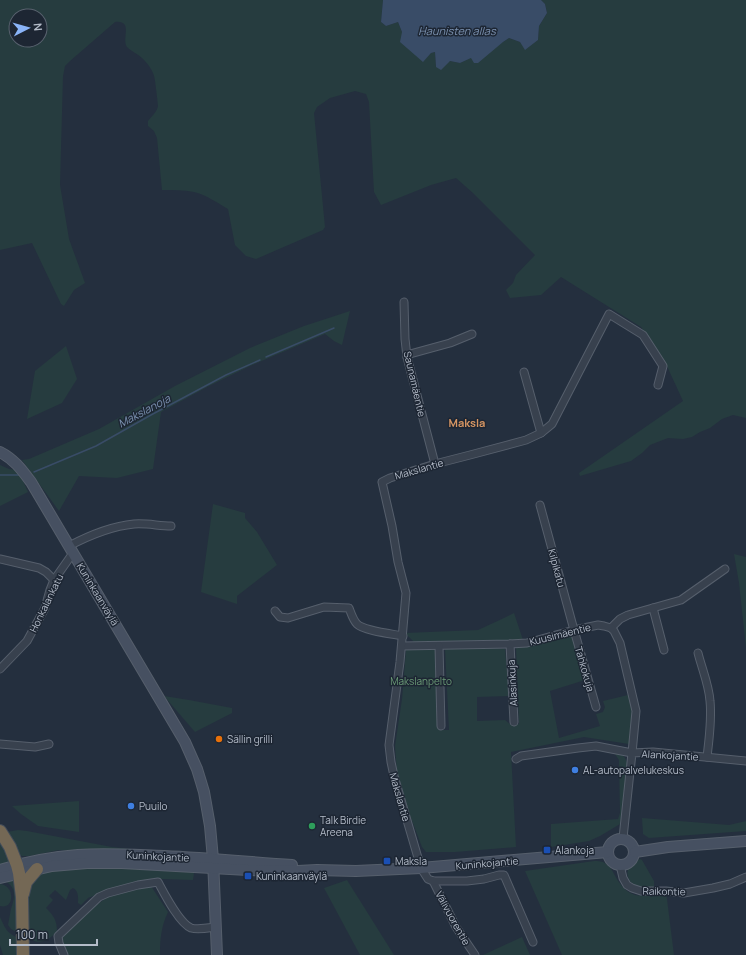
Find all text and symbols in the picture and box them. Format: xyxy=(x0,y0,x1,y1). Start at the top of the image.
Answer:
north arrow xyxy=(8,8,48,48)
text: N xyxy=(31,22,46,32)
water label: Haunisten allas xyxy=(418,23,497,38)
street label: Saunamäentie xyxy=(401,350,429,418)
water label: Makslanoja xyxy=(115,390,173,431)
district label: Maksla xyxy=(449,415,485,430)
street label: Makslantie xyxy=(393,455,445,483)
street label: Kilpikatu xyxy=(545,547,569,589)
street label: Kuninkaanväylä xyxy=(74,560,122,628)
street label: Honkalankatu xyxy=(26,571,66,635)
street label: Kuusimäentie xyxy=(528,620,592,648)
street label: Tahkokuja xyxy=(572,645,598,693)
street label: Alasinkuja xyxy=(504,659,520,707)
park label: Makslanpelto xyxy=(390,674,452,688)
place label: Sällin grilli xyxy=(227,732,273,746)
marker: Sällin grilli xyxy=(214,734,224,744)
street label: Alankojantie xyxy=(641,747,699,763)
place label: AL-autopalvelukeskus xyxy=(583,763,684,777)
marker: AL-autopalvelukeskus xyxy=(570,765,580,775)
street label: Makslantie xyxy=(386,771,414,823)
place label: Puuilo xyxy=(139,799,168,813)
marker: Puuilo xyxy=(126,801,136,811)
place label: Talk Birdie Areena xyxy=(320,813,366,839)
marker: Talk Birdie Areena xyxy=(307,821,317,831)
place label: Alankoja xyxy=(555,843,594,857)
marker: Alankoja xyxy=(542,845,552,855)
street label: Kuninkojantie xyxy=(126,847,190,865)
street label: Kuninkojantie xyxy=(455,853,519,873)
place label: Maksla xyxy=(395,854,427,868)
marker: Maksla xyxy=(382,856,392,866)
place label: Kuninkaanväylä xyxy=(256,869,327,883)
marker: Kuninkaanväylä xyxy=(243,871,253,881)
street label: Raikontie xyxy=(642,884,686,898)
street label: Välivuorentie xyxy=(432,888,474,948)
scale bar xyxy=(10,921,97,947)
text: 100 m xyxy=(16,926,48,943)

